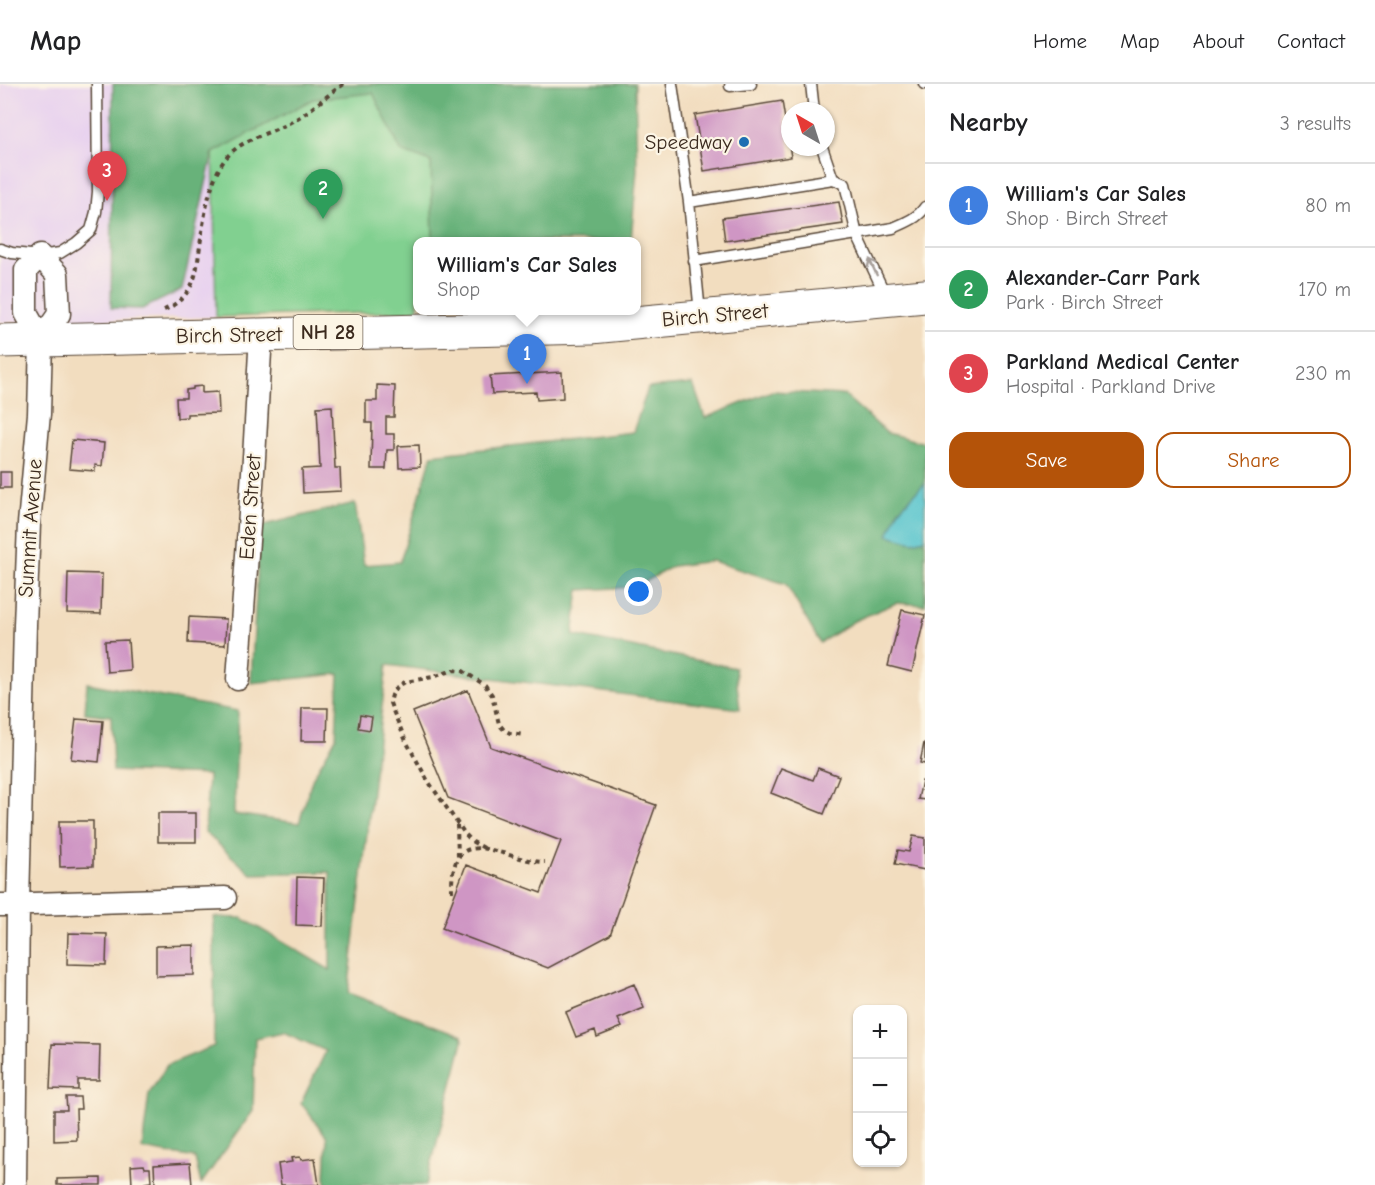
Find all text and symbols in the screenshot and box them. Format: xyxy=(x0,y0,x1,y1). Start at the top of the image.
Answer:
text: Map xyxy=(30,25,81,57)
text: Home xyxy=(1033,29,1087,53)
text: Map xyxy=(1120,29,1160,53)
text: About xyxy=(1193,29,1244,53)
text: Contact xyxy=(1277,29,1345,53)
north arrow xyxy=(781,102,835,156)
text: Nearby xyxy=(949,108,1028,138)
text: 3 results xyxy=(1280,112,1351,135)
place label: Speedway xyxy=(645,130,733,154)
marker: Speedway xyxy=(737,135,751,149)
pin: 3 xyxy=(88,152,126,201)
pin: 2 xyxy=(304,170,342,219)
text: William's Car Sales xyxy=(1006,181,1186,207)
text: 1 xyxy=(965,194,972,217)
text: 80 m xyxy=(1305,194,1351,217)
text: Shop · Birch Street xyxy=(1006,207,1167,230)
popup xyxy=(413,237,641,315)
text: William's Car Sales xyxy=(437,252,617,278)
one-way arrow xyxy=(866,258,878,276)
text: Alexander-Carr Park xyxy=(1006,265,1200,291)
text: Shop xyxy=(437,278,480,301)
text: 2 xyxy=(964,278,973,301)
text: 170 m xyxy=(1298,278,1351,301)
text: Park · Birch Street xyxy=(1006,291,1163,314)
street label: Birch Street xyxy=(661,298,770,332)
road number: NH 28 xyxy=(294,315,362,349)
street label: Birch Street xyxy=(176,322,283,348)
pin: 1 xyxy=(508,334,546,384)
text: Parkland Medical Center xyxy=(1006,349,1239,375)
text: 3 xyxy=(964,362,973,385)
text: 230 m xyxy=(1295,362,1351,385)
text: Hospital · Parkland Drive xyxy=(1006,375,1215,398)
button: Save xyxy=(949,432,1144,488)
button: Share xyxy=(1156,432,1351,488)
street label: Eden Street xyxy=(234,453,266,560)
street label: Summit Avenue xyxy=(13,458,47,598)
your location xyxy=(624,577,653,606)
map controls xyxy=(853,1005,907,1167)
button: + xyxy=(853,1005,907,1059)
button: − xyxy=(853,1059,907,1113)
button: locate xyxy=(853,1113,907,1167)

